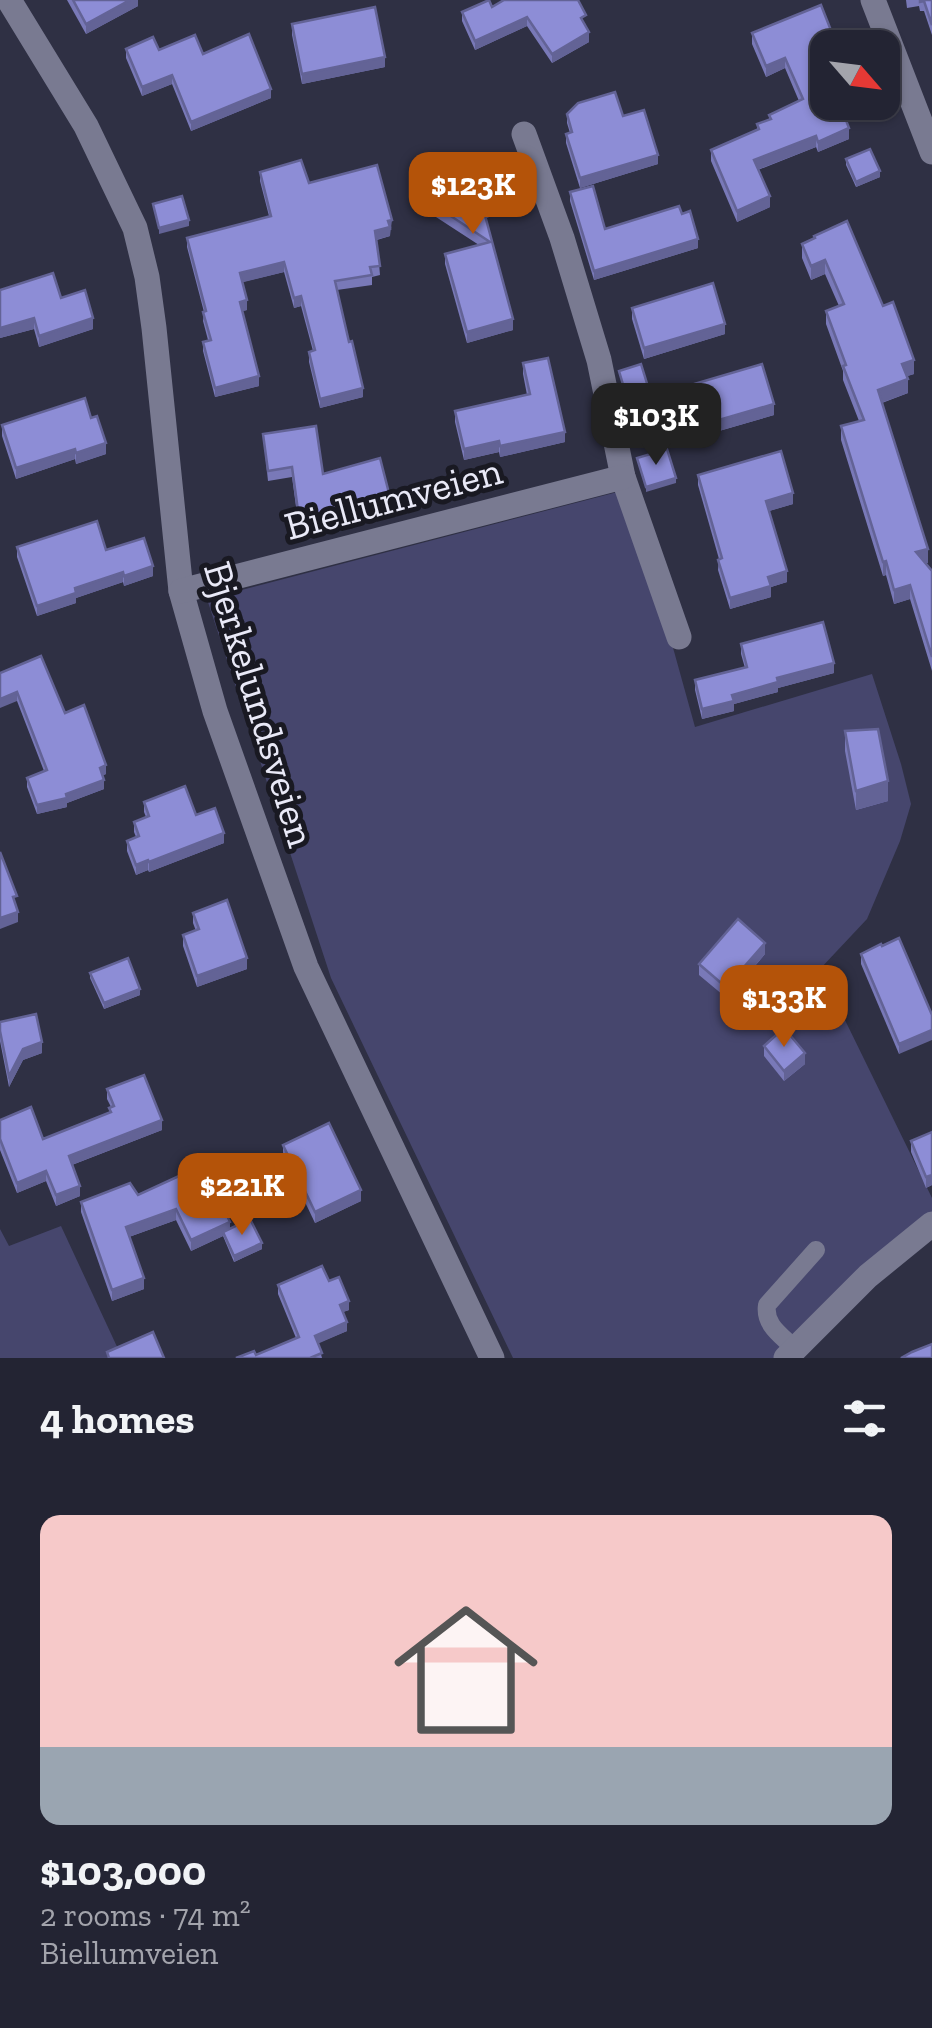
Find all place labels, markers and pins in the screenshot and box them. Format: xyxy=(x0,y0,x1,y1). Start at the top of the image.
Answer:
pin: $123K xyxy=(403,152,543,237)
pin: $103K xyxy=(586,383,726,468)
pin: $133K xyxy=(714,965,854,1050)
pin: $221K xyxy=(172,1153,312,1238)

